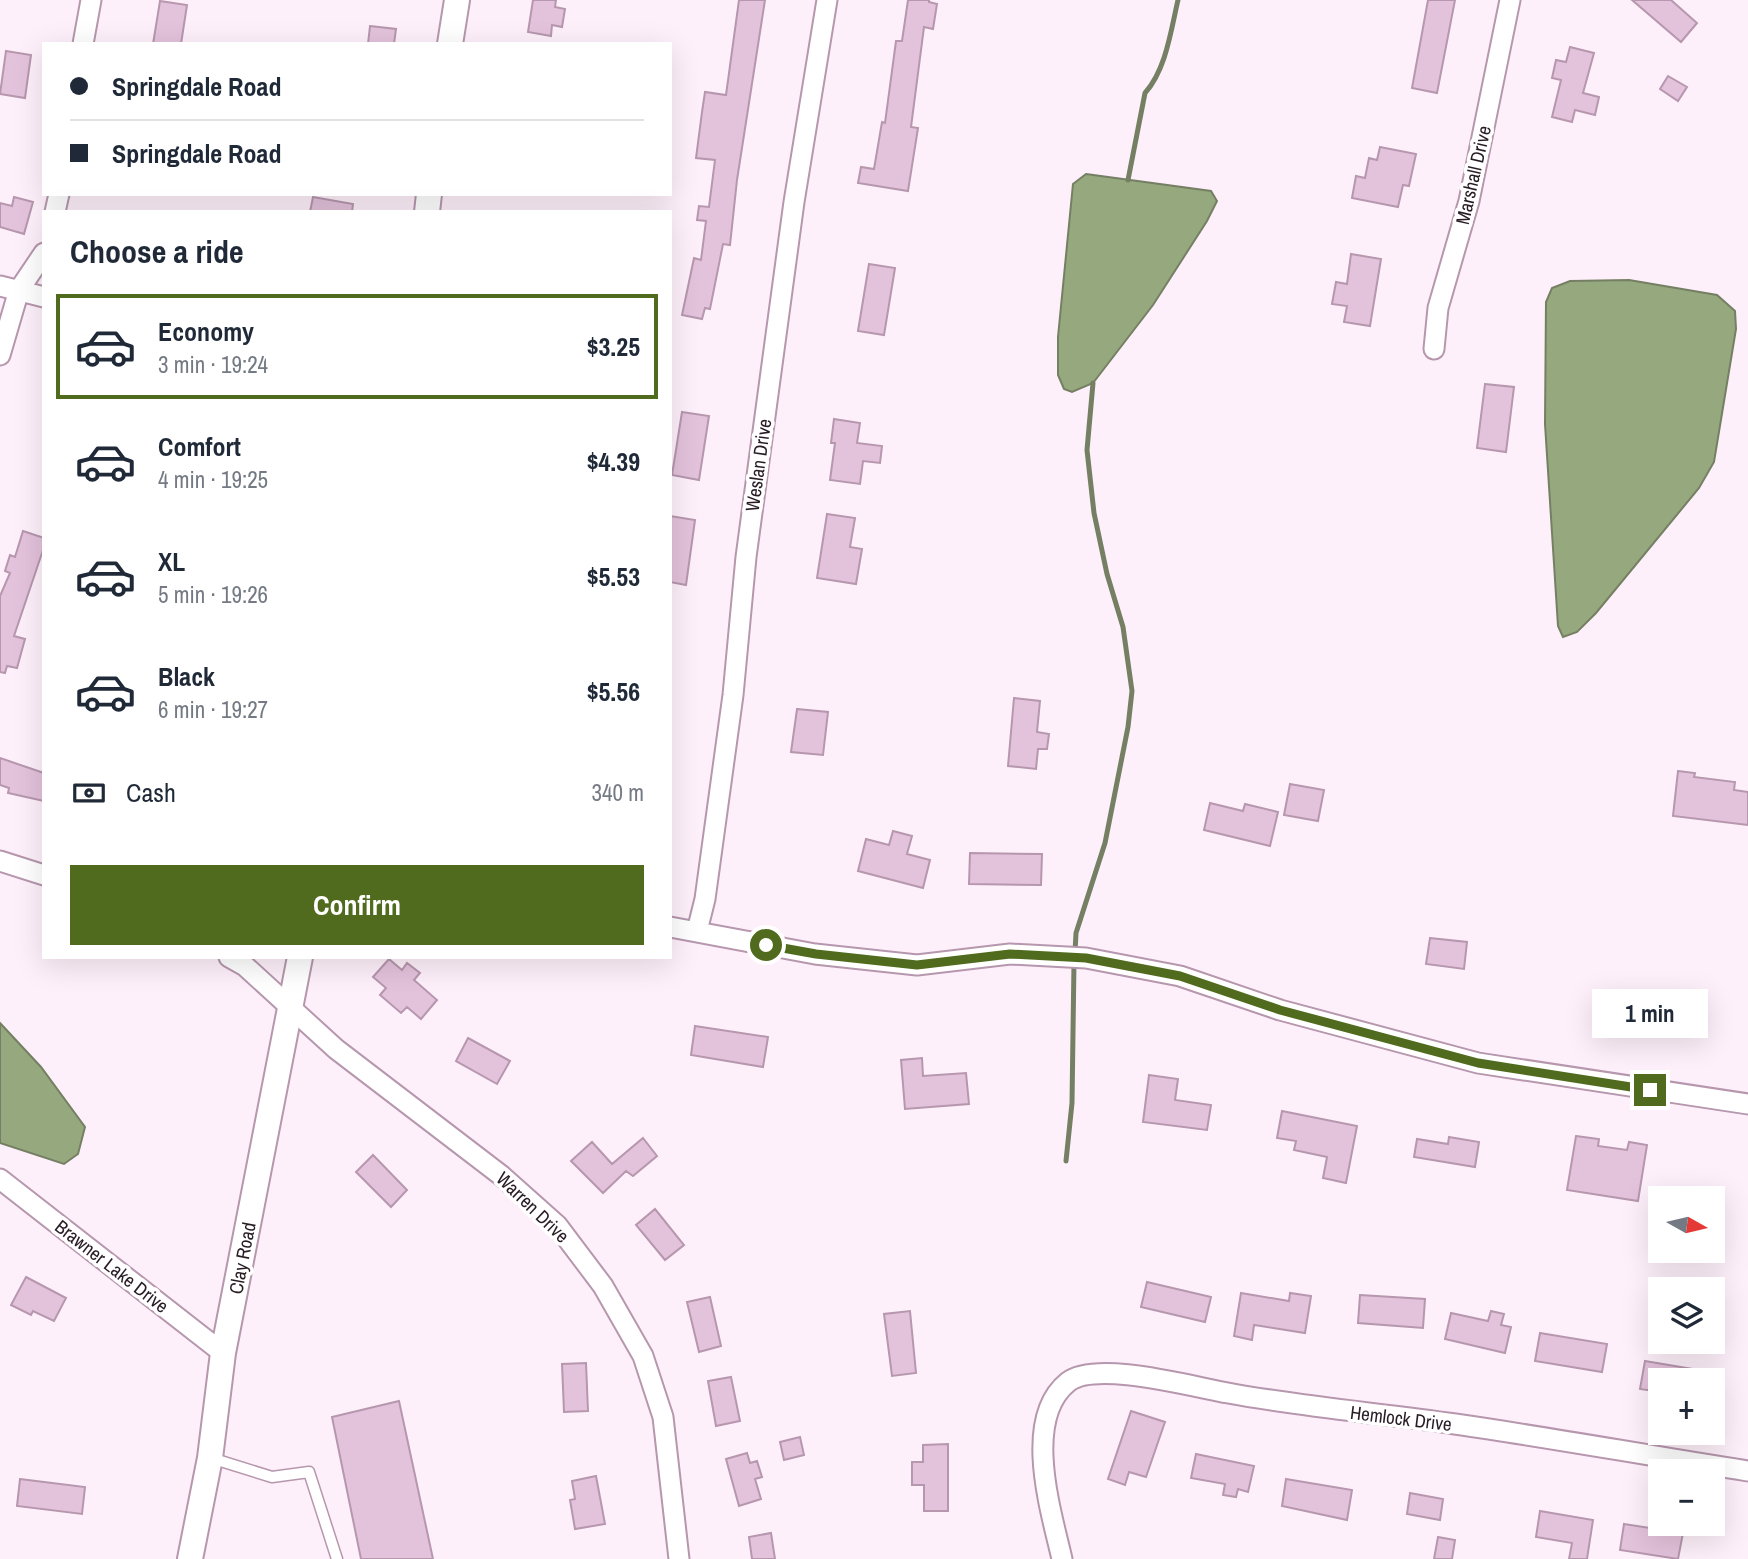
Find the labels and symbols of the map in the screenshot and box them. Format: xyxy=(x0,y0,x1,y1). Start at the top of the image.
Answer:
street label: Marshall Drive xyxy=(1449,123,1497,227)
street label: Weslan Drive xyxy=(739,417,777,513)
route start xyxy=(750,929,782,961)
callout: 1 min xyxy=(1592,988,1708,1038)
route end xyxy=(1634,1074,1666,1106)
street label: Warren Drive xyxy=(491,1166,575,1248)
north arrow xyxy=(1648,1186,1726,1264)
street label: Brawner Lake Drive xyxy=(50,1213,174,1319)
street label: Clay Road xyxy=(222,1220,262,1296)
street label: Hemlock Drive xyxy=(1349,1399,1453,1437)

